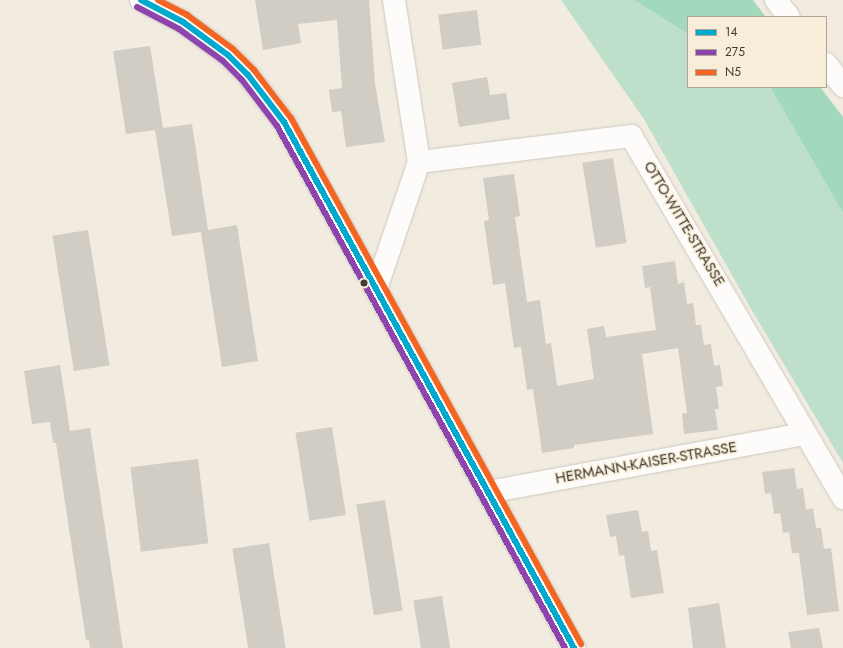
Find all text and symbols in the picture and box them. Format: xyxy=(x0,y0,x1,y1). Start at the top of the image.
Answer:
legend xyxy=(687,16,827,88)
text: 14 xyxy=(725,23,737,41)
text: 275 xyxy=(725,43,745,61)
text: N5 xyxy=(725,63,741,81)
street label: OTTO-WITTE-STRASSE xyxy=(640,158,728,290)
unlabelled marker xyxy=(359,278,369,288)
street label: HERMANN-KAISER-STRASSE xyxy=(554,438,738,488)

